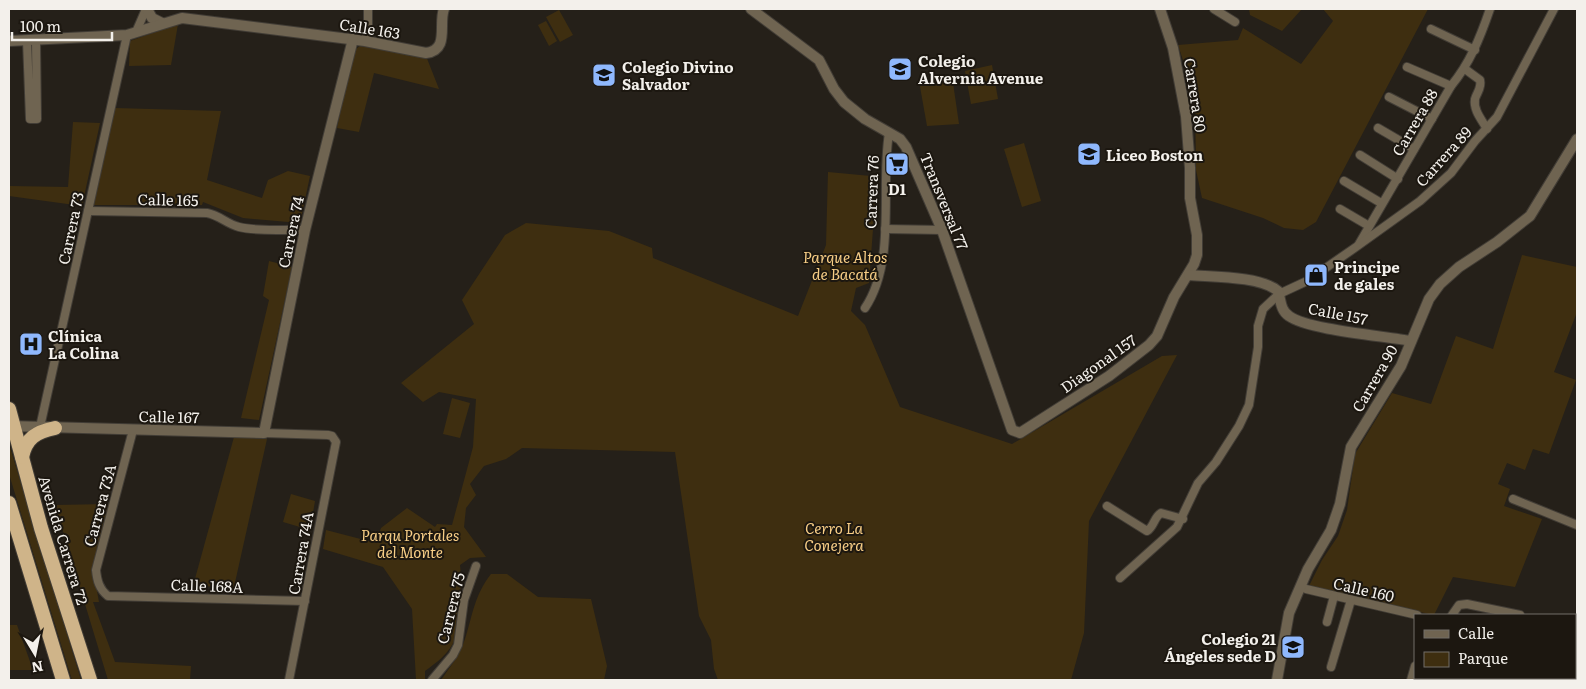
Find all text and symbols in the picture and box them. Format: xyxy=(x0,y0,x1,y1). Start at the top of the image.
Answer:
scale bar xyxy=(12,10,112,42)
street label: Calle 163 xyxy=(338,12,402,44)
text: 100 m xyxy=(20,14,61,37)
place label: Colegio Alvernia Avenue xyxy=(918,49,1044,89)
place label: Colegio Divino Salvador xyxy=(622,55,734,95)
school or university icon: Colegio Alvernia Avenue xyxy=(887,56,913,82)
street label: Carrera 80 xyxy=(1179,56,1213,134)
school or university icon: Colegio Divino Salvador xyxy=(591,62,617,88)
street label: Carrera 88 xyxy=(1385,84,1443,160)
street label: Carrera 89 xyxy=(1410,121,1476,191)
school or university icon: Liceo Boston xyxy=(1076,141,1102,167)
place label: Liceo Boston xyxy=(1106,143,1204,166)
street label: Transversal 77 xyxy=(915,149,975,254)
supermarket icon: D1 xyxy=(884,151,910,177)
street label: Carrera 76 xyxy=(858,155,884,229)
place label: D1 xyxy=(888,177,906,200)
street label: Calle 165 xyxy=(137,187,199,211)
street label: Carrera 73 xyxy=(51,190,89,266)
street label: Carrera 74 xyxy=(271,194,309,270)
park label: Parque Altos de Bacatá xyxy=(803,245,887,285)
place label: Principe de gales xyxy=(1334,255,1400,295)
shop icon: Principe de gales xyxy=(1303,262,1329,288)
street label: Calle 157 xyxy=(1306,296,1370,330)
place label: Clínica La Colina xyxy=(48,324,119,364)
street label: Diagonal 157 xyxy=(1055,328,1141,398)
hospital icon: Clínica La Colina xyxy=(18,331,44,357)
street label: Carrera 90 xyxy=(1345,340,1403,416)
street label: Calle 167 xyxy=(138,404,200,428)
street label: Carrera 73A xyxy=(77,461,121,549)
street label: Avenida Carrera 72 xyxy=(33,472,95,608)
street label: Carrera 74A xyxy=(281,510,319,596)
park label: Cerro La Conejera xyxy=(804,516,864,556)
park label: Parqu Portales del Monte xyxy=(361,523,459,563)
street label: Carrera 75 xyxy=(430,569,470,646)
street label: Calle 160 xyxy=(1331,571,1397,607)
street label: Calle 168A xyxy=(170,572,244,598)
legend xyxy=(1414,614,1576,679)
text: Calle xyxy=(1458,621,1494,644)
place label: Colegio 21 Ángeles sede D xyxy=(1164,627,1276,667)
north arrow xyxy=(10,629,60,679)
school or university icon: Colegio 21 Ángeles sede D xyxy=(1280,634,1306,660)
text: Parque xyxy=(1458,646,1508,669)
text: N xyxy=(30,657,45,679)

